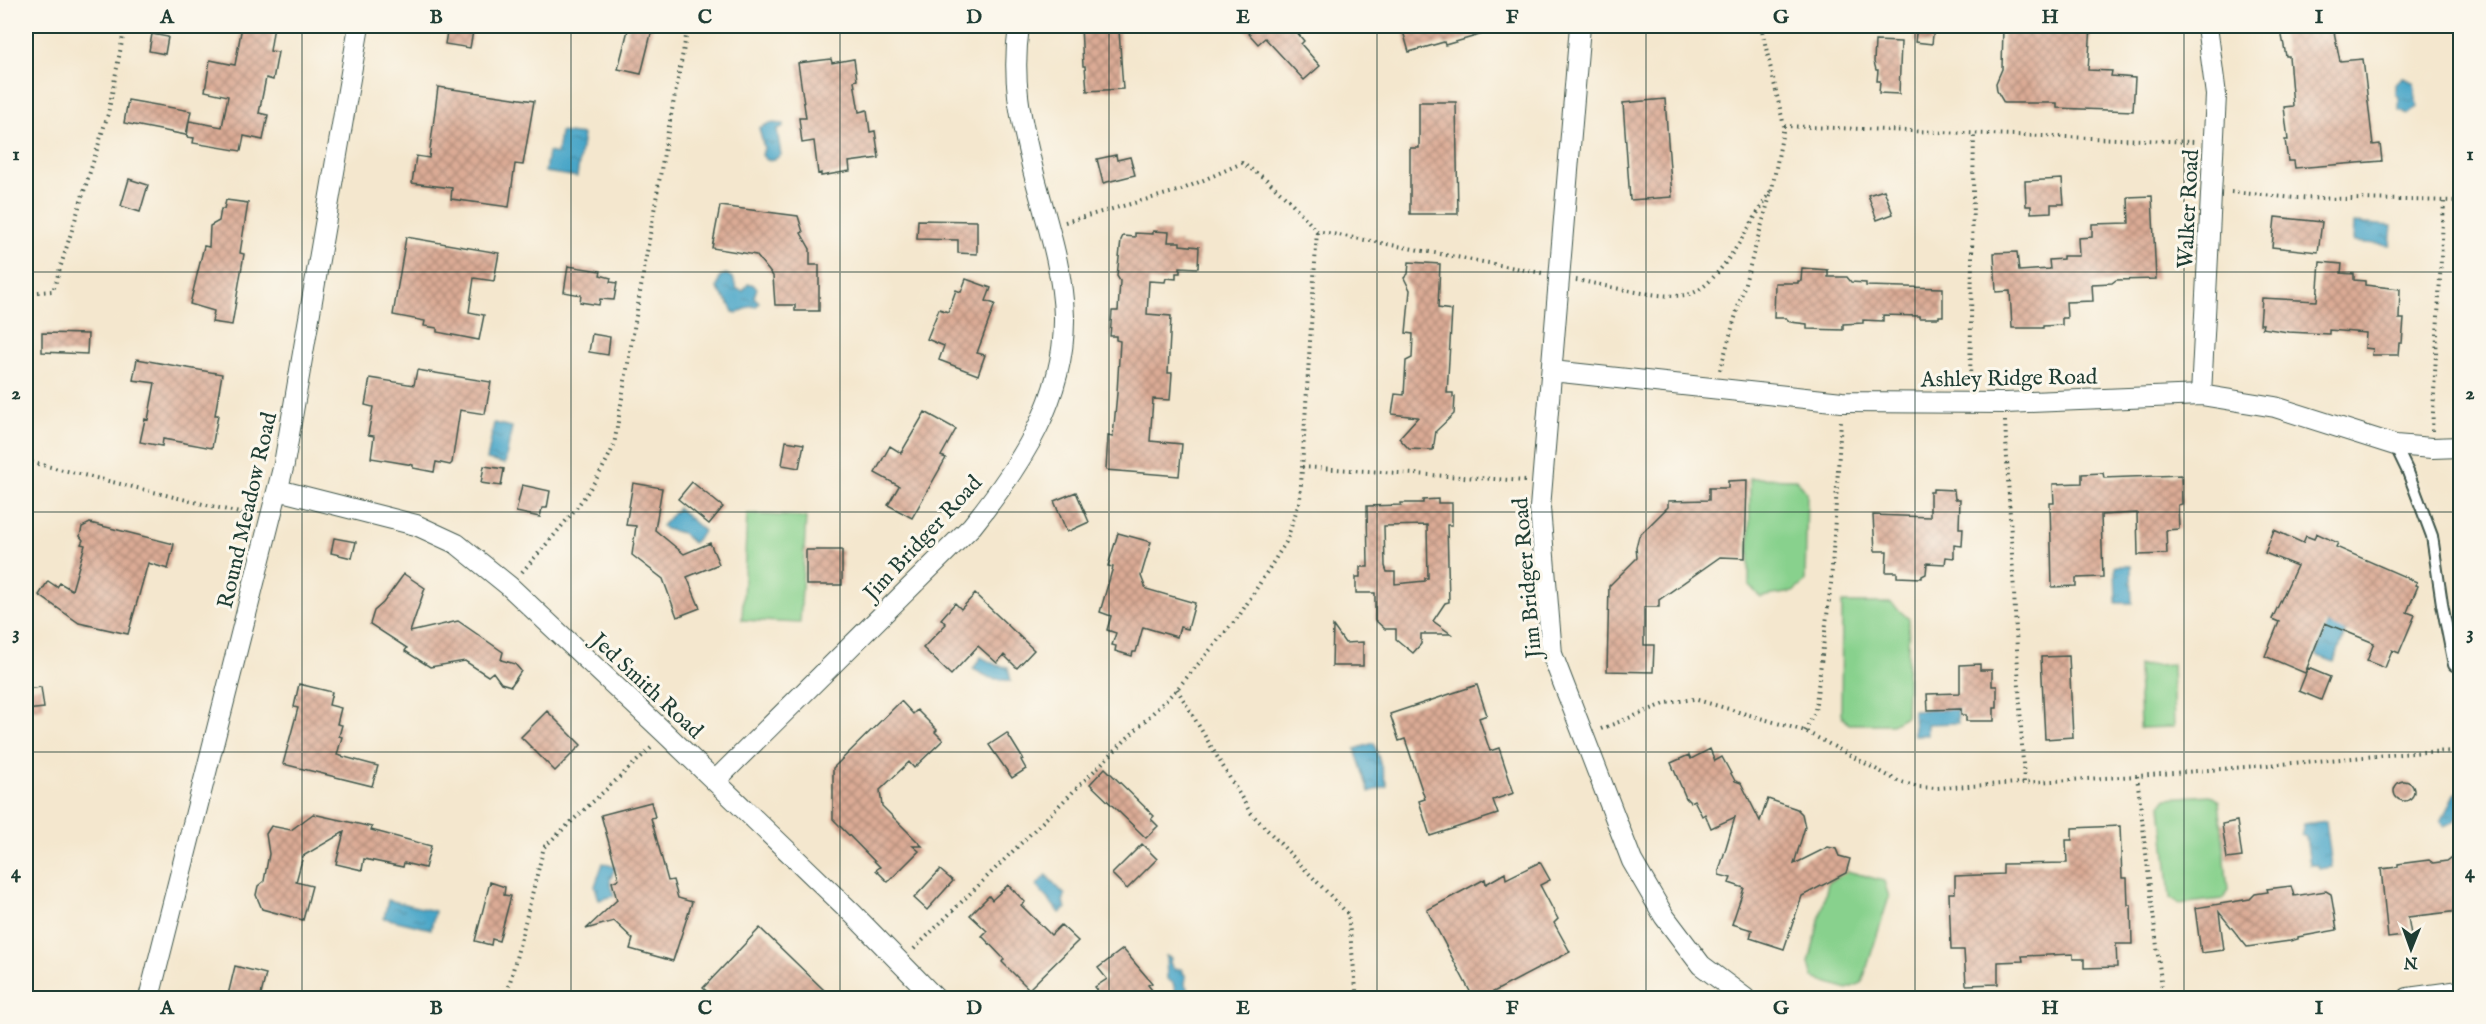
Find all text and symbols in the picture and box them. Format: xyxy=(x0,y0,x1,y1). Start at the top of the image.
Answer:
text: A xyxy=(159,5,175,30)
text: B xyxy=(429,5,443,30)
text: C xyxy=(698,5,712,30)
text: D xyxy=(966,5,982,30)
text: E xyxy=(1236,5,1250,30)
text: F xyxy=(1506,5,1519,30)
text: G xyxy=(1773,5,1790,30)
text: H xyxy=(2041,5,2059,30)
text: I xyxy=(2315,5,2324,30)
text: 1 xyxy=(12,142,20,167)
text: 1 xyxy=(2466,142,2474,167)
street label: Walker Road xyxy=(2172,148,2206,269)
street label: Ashley Ridge Road xyxy=(1919,363,2098,395)
text: 2 xyxy=(11,381,21,406)
text: 2 xyxy=(2465,381,2475,406)
street label: Round Meadow Road xyxy=(212,409,284,611)
street label: Jim Bridger Road xyxy=(856,470,989,609)
street label: Jim Bridger Road xyxy=(1507,496,1549,662)
text: 3 xyxy=(12,621,20,646)
text: 3 xyxy=(2466,621,2474,646)
street label: Jed Smith Road xyxy=(583,625,709,746)
text: 4 xyxy=(11,860,22,885)
text: 4 xyxy=(2465,860,2476,885)
north arrow xyxy=(2381,919,2441,979)
text: N xyxy=(2404,952,2419,972)
text: A xyxy=(159,996,175,1021)
text: B xyxy=(429,996,443,1021)
text: C xyxy=(698,996,712,1021)
text: D xyxy=(966,996,982,1021)
text: E xyxy=(1236,996,1250,1021)
text: F xyxy=(1506,996,1519,1021)
text: G xyxy=(1773,996,1790,1021)
text: H xyxy=(2041,996,2059,1021)
text: I xyxy=(2315,996,2324,1021)

